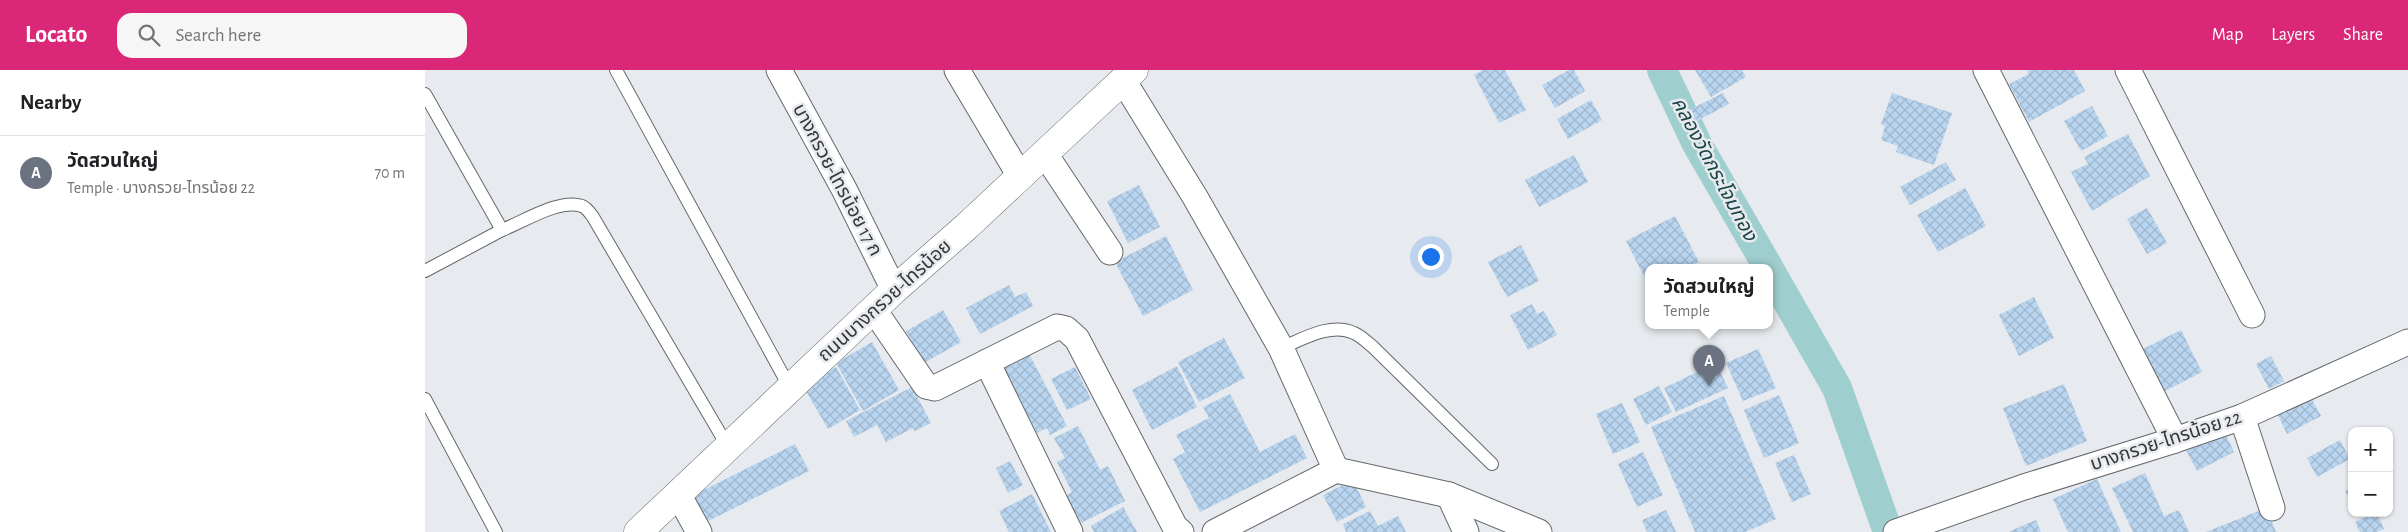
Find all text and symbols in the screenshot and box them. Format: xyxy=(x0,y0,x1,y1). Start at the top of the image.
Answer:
search box xyxy=(117,13,467,58)
icon: search xyxy=(135,21,163,49)
text: Locato xyxy=(25,23,87,47)
text: Search here xyxy=(175,26,261,45)
text: Map xyxy=(2212,26,2243,44)
text: Layers xyxy=(2271,26,2315,44)
text: Share xyxy=(2343,26,2383,44)
text: Nearby xyxy=(20,92,81,113)
water label: คลองวัดกระโจมทอง xyxy=(1668,93,1762,245)
street label: บางกรวย-ไทรน้อย 17 ก xyxy=(789,99,888,259)
text: วัดสวนใหญ่ xyxy=(67,152,158,171)
text: A xyxy=(31,165,41,181)
text: 70 m xyxy=(374,165,405,181)
text: Temple · บางกรวย-ไทรน้อย 22 xyxy=(67,180,255,196)
street label: ถนนบางกรวย-ไทรน้อย xyxy=(813,234,955,366)
your location xyxy=(1418,244,1444,270)
popup xyxy=(1645,264,1773,329)
text: วัดสวนใหญ่ xyxy=(1663,278,1755,297)
text: Temple xyxy=(1663,303,1710,319)
pin: A xyxy=(1693,345,1725,386)
street label: บางกรวย-ไทรน้อย 22 xyxy=(2087,405,2244,474)
map controls xyxy=(2348,427,2393,517)
button: + xyxy=(2348,427,2393,472)
button: − xyxy=(2348,472,2393,517)

